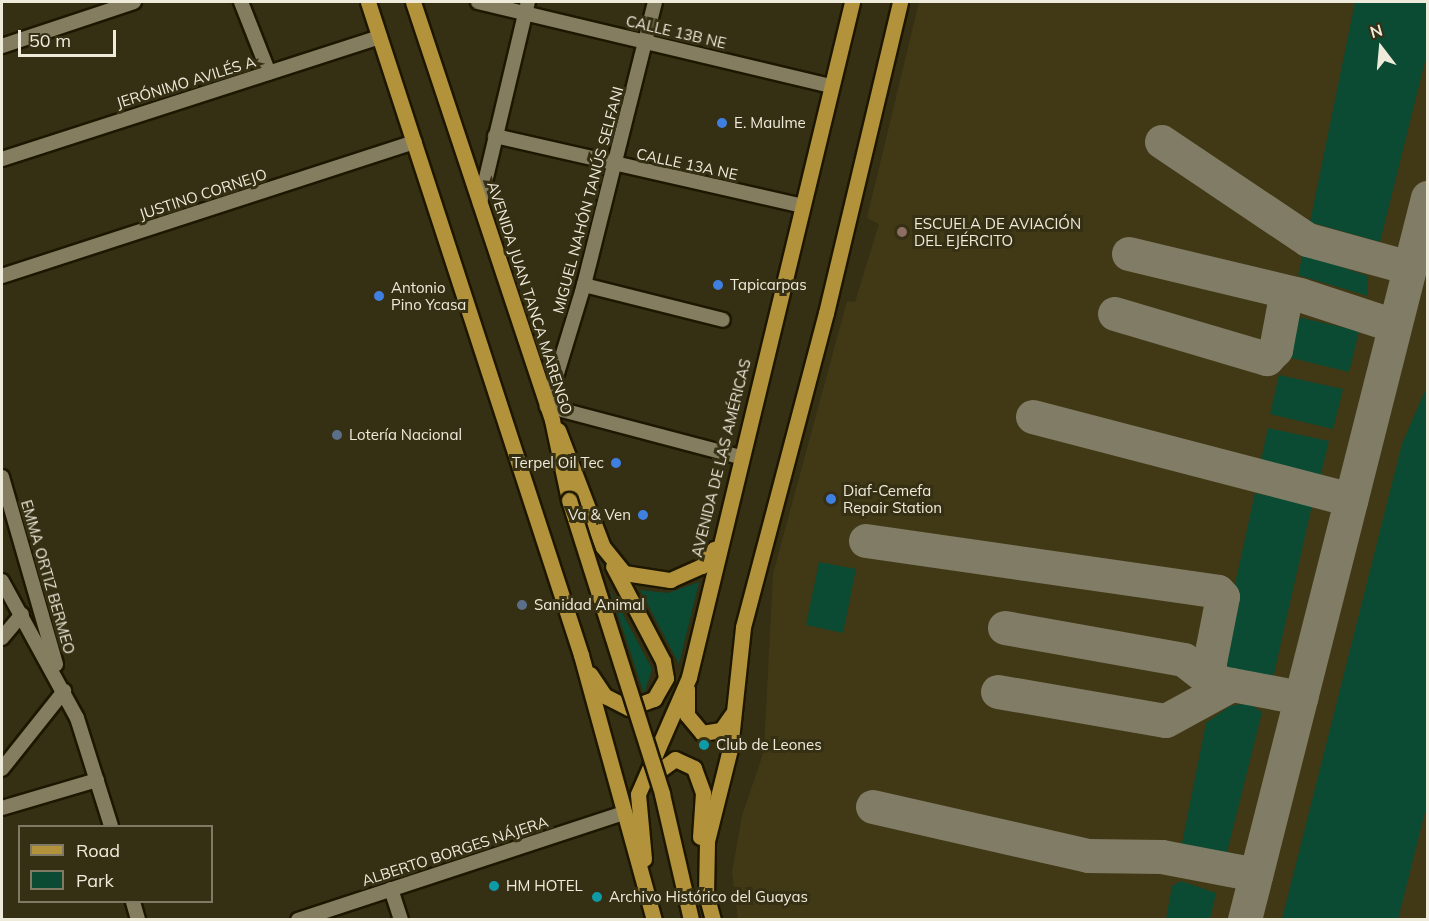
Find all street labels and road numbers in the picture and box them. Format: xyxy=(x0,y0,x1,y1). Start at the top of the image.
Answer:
street label: CALLE 13B NE xyxy=(624,12,728,52)
street label: JERÓNIMO AVILÉS A xyxy=(114,52,258,112)
street label: MIGUEL NAHÓN TANÚS SELFANI xyxy=(549,84,627,316)
street label: CALLE 13A NE xyxy=(635,144,739,184)
street label: JUSTINO CORNEJO xyxy=(137,165,269,223)
street label: AVENIDA JUAN TANCA MARENGO xyxy=(484,179,576,417)
street label: AVENIDA DE LAS AMÉRICAS xyxy=(688,357,754,559)
street label: EMMA ORTIZ BERMEO xyxy=(17,498,79,656)
street label: ALBERTO BORGES NÁJERA xyxy=(360,812,550,890)

